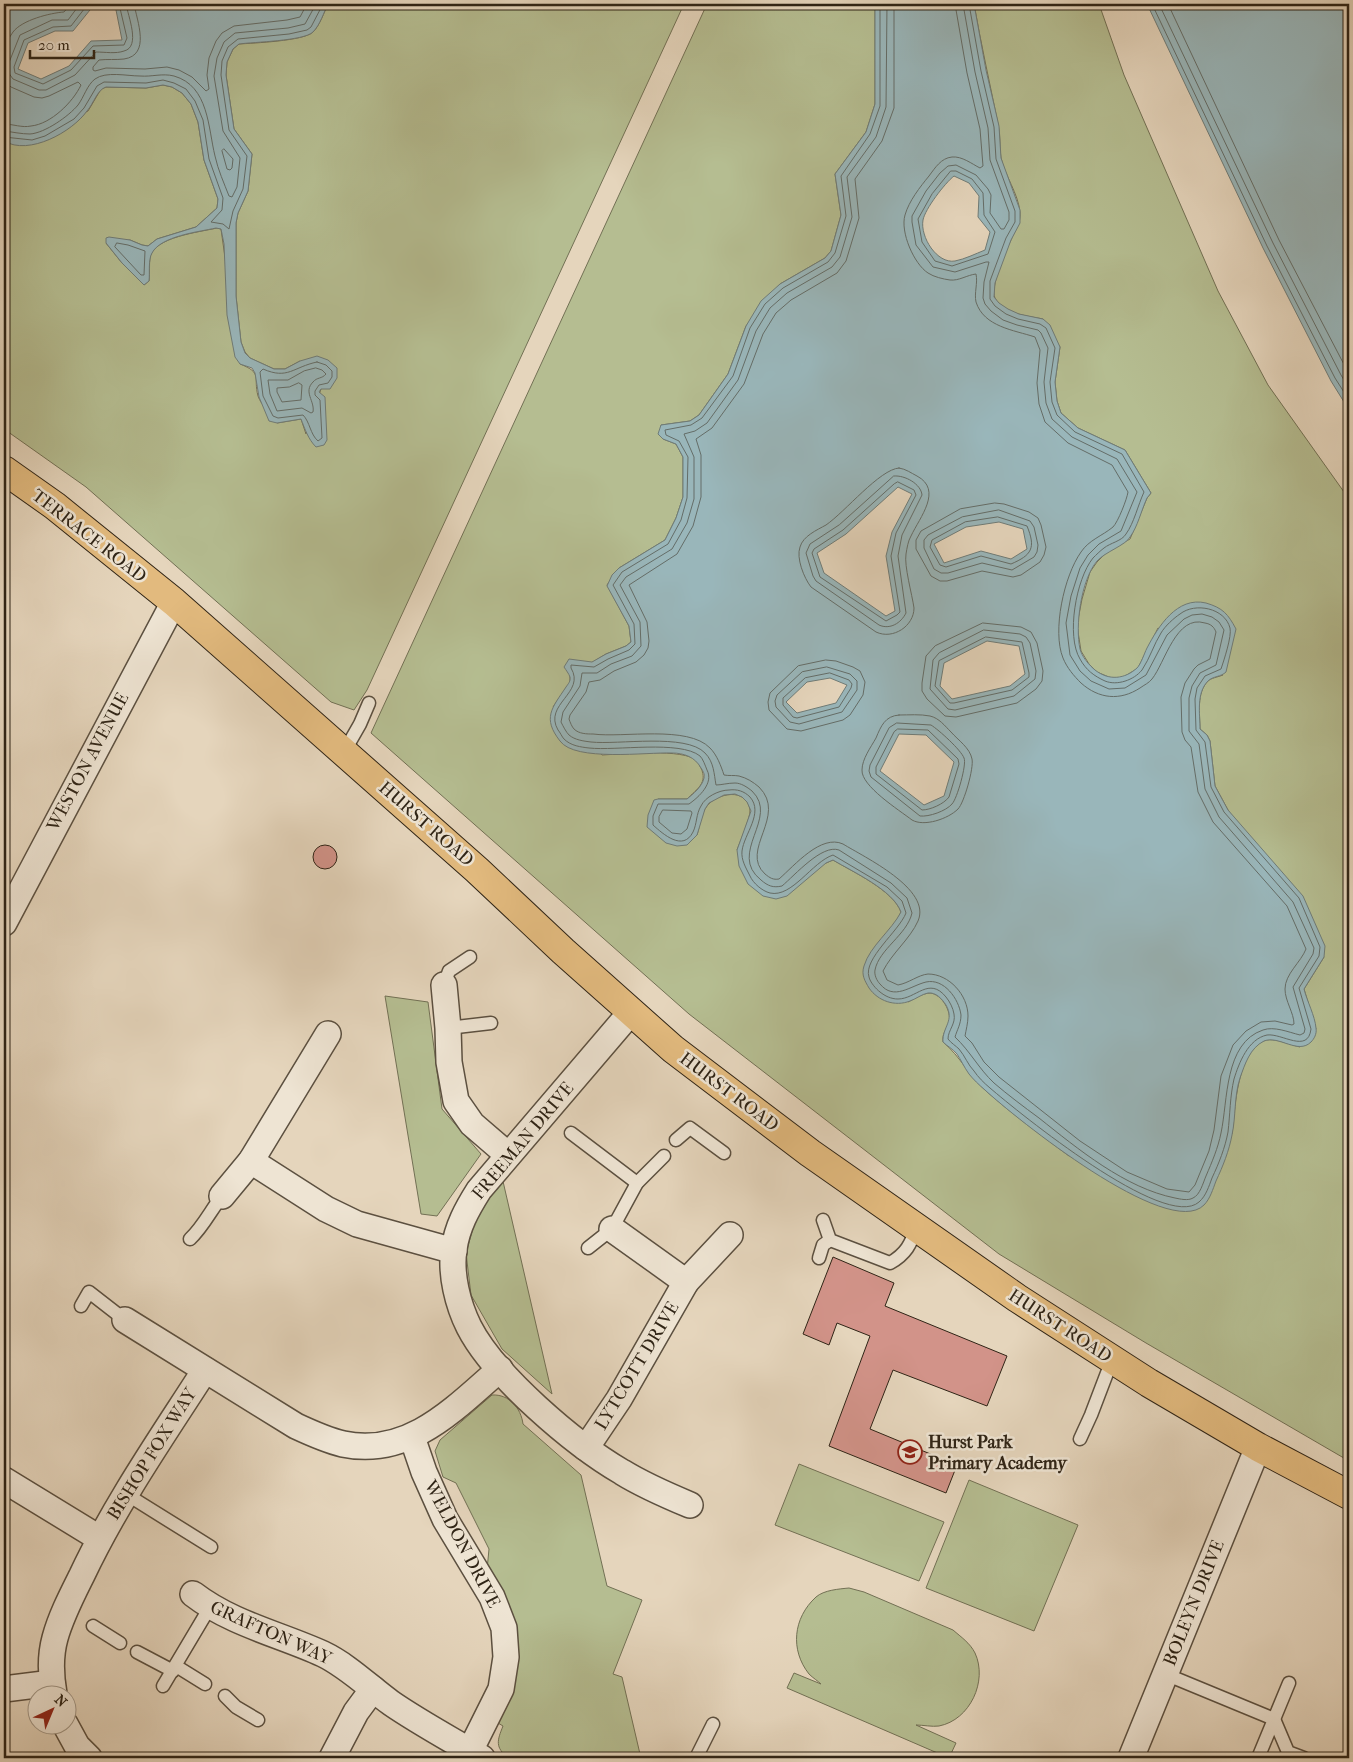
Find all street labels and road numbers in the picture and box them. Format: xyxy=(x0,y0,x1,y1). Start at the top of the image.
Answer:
street label: TERRACE ROAD xyxy=(28,485,150,587)
street label: WESTON AVENUE xyxy=(42,689,133,836)
street label: HURST ROAD xyxy=(374,777,478,871)
street label: HURST ROAD xyxy=(675,1048,783,1136)
street label: FREEMAN DRIVE xyxy=(468,1078,578,1204)
street label: HURST ROAD xyxy=(1005,1285,1115,1367)
street label: LYTCOTT DRIVE xyxy=(590,1298,684,1434)
street label: BISHOP FOX WAY xyxy=(103,1383,202,1524)
street label: WELDON DRIVE xyxy=(419,1476,504,1611)
street label: BOLEYN DRIVE xyxy=(1159,1537,1229,1669)
street label: GRAFTON WAY xyxy=(207,1597,336,1670)

